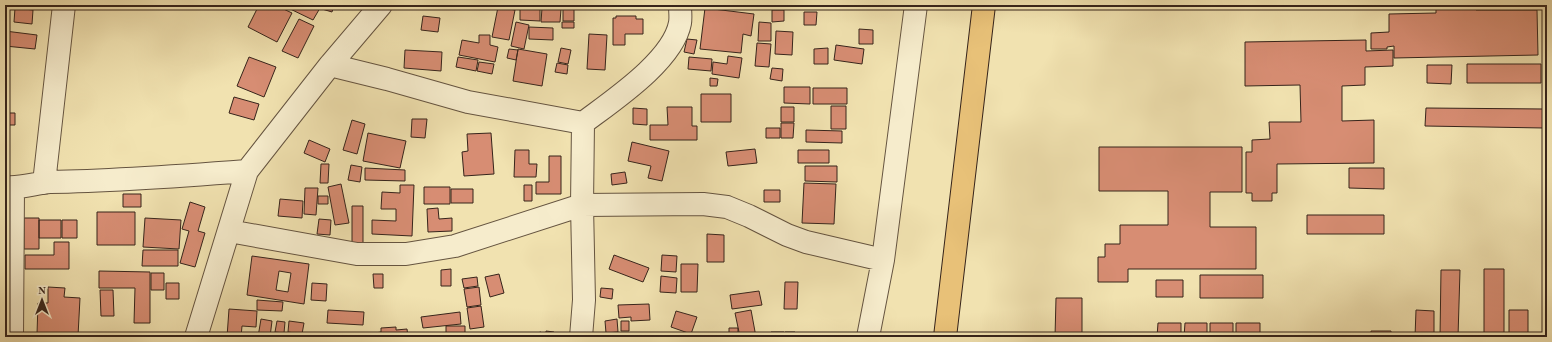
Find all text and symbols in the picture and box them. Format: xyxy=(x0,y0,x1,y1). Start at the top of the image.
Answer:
north arrow xyxy=(22,280,62,320)
text: N xyxy=(38,286,47,297)

